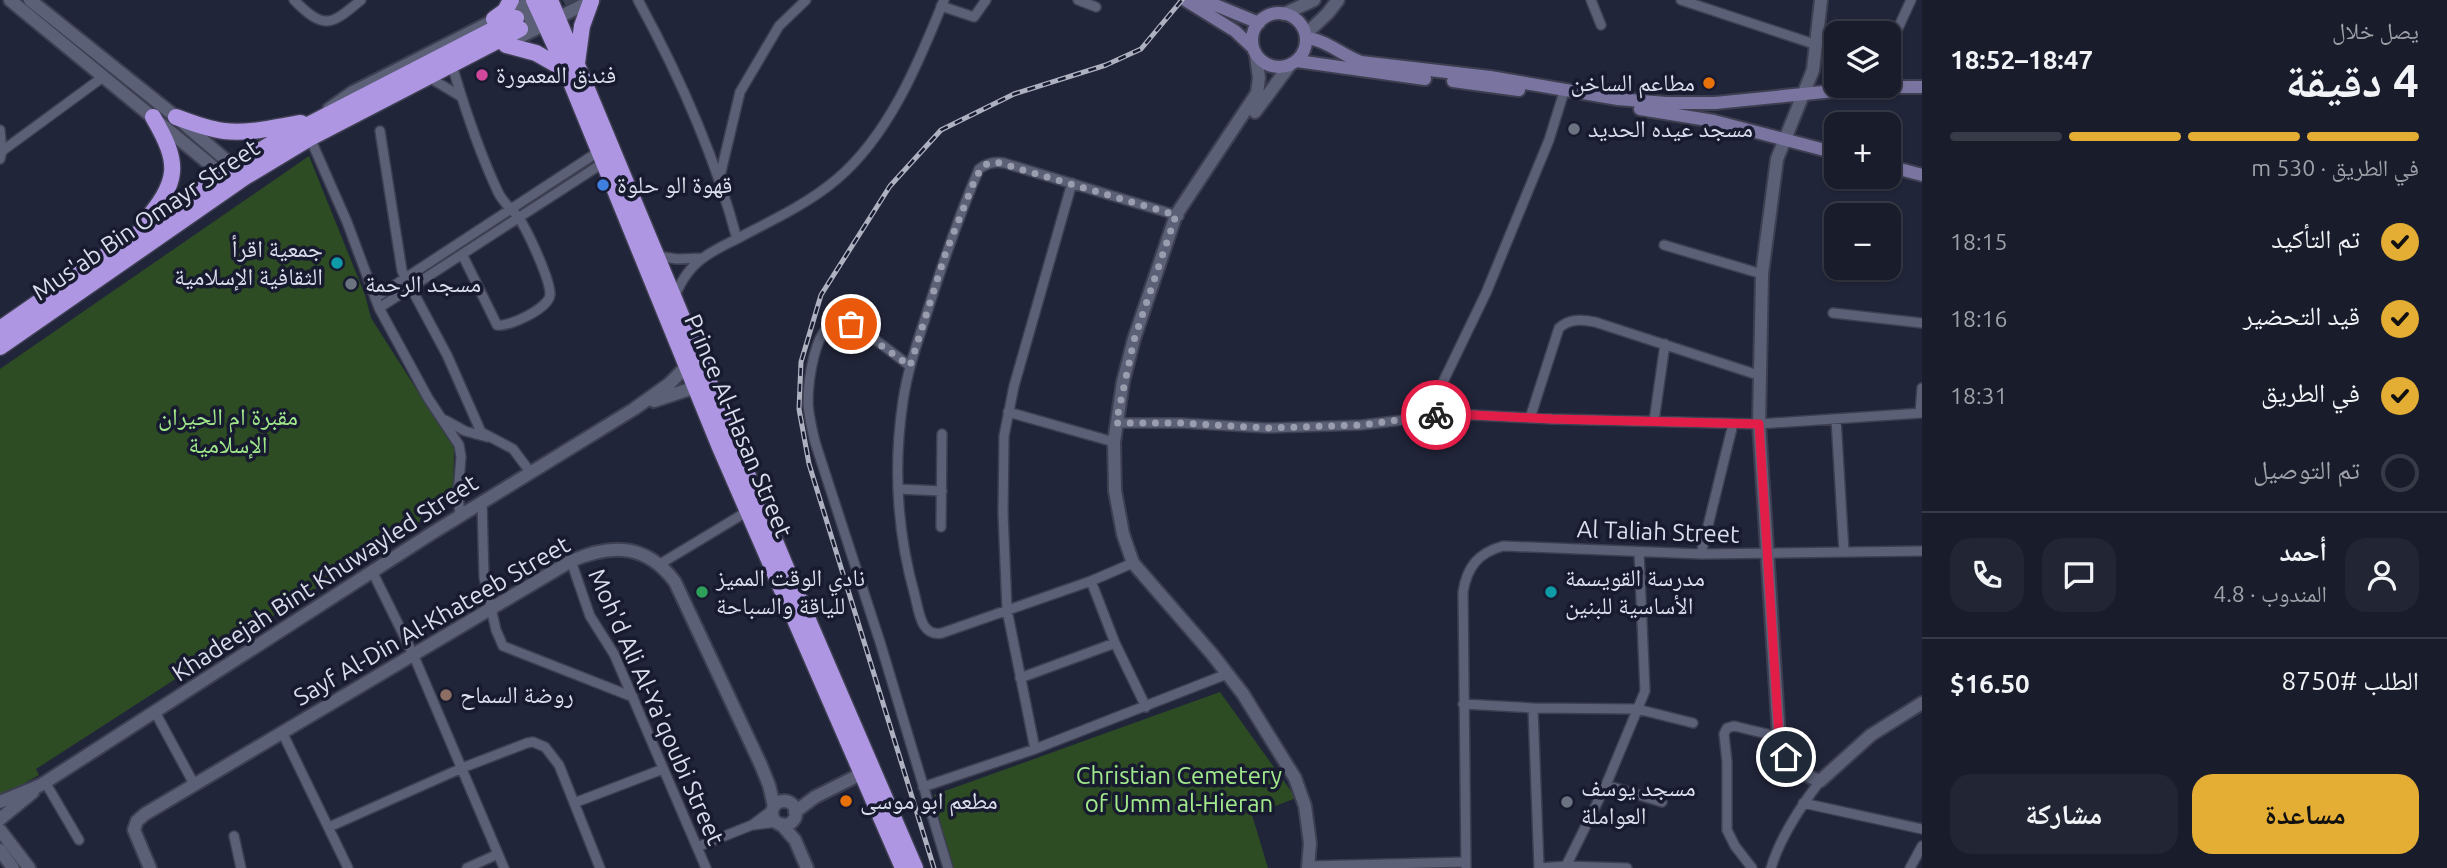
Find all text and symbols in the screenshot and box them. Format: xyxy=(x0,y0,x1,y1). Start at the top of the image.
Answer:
text: يصل خلال xyxy=(2332,18,2419,43)
map controls xyxy=(1824,21,1901,280)
button: layers xyxy=(1824,21,1901,98)
text: 18:47–18:52 xyxy=(1950,45,2093,74)
text: 4 دقيقة xyxy=(2286,54,2419,106)
place label: فندق المعمورة xyxy=(496,61,616,89)
marker: فندق المعمورة xyxy=(474,67,490,83)
place label: مطاعم الساخن xyxy=(1571,69,1695,99)
marker: مطاعم الساخن xyxy=(1701,75,1717,91)
button: + xyxy=(1824,112,1901,189)
place label: مسجد عيده الحديد xyxy=(1588,115,1753,142)
marker: مسجد عيده الحديد xyxy=(1566,121,1582,137)
street label: Mus'ab Bin Omayr Street xyxy=(27,133,265,306)
text: في الطريق · 530 m xyxy=(2251,155,2419,180)
place label: قهوة الو حلوة xyxy=(617,171,732,198)
marker: قهوة الو حلوة xyxy=(595,177,611,193)
button: − xyxy=(1824,203,1901,280)
icon: check xyxy=(2381,223,2419,261)
text: تم التأكيد xyxy=(2271,224,2360,253)
text: 18:15 xyxy=(1950,229,2008,254)
place label: جمعية اقرأ الثقافية الإسلامية xyxy=(174,235,323,291)
marker: جمعية اقرأ الثقافية الإسلامية xyxy=(329,255,345,271)
place label: مسجد الرحمة xyxy=(365,270,481,297)
marker: مسجد الرحمة xyxy=(343,276,359,292)
pin xyxy=(821,294,881,354)
icon: check xyxy=(2381,300,2419,338)
text: قيد التحضير xyxy=(2243,301,2360,330)
icon: bag xyxy=(832,305,870,343)
text: 18:16 xyxy=(1950,306,2008,331)
street label: Prince Al-Hasan Street xyxy=(679,310,798,542)
icon: check xyxy=(2381,377,2419,415)
text: في الطريق xyxy=(2261,378,2360,407)
courier xyxy=(1401,380,1471,450)
text: 18:31 xyxy=(1950,383,2008,408)
icon: bike xyxy=(1417,396,1455,434)
park label: مقبرة ام الحيران الإسلامية xyxy=(158,403,298,459)
text: تم التوصيل xyxy=(2253,455,2360,484)
street label: Khadeejah Bint Khuwayled Street xyxy=(167,468,483,687)
street label: Al Taliah Street xyxy=(1576,515,1740,548)
street label: Sayf Al-Din Al-Khateeb Street xyxy=(289,530,575,711)
text: أحمد xyxy=(2279,537,2327,566)
button: phone xyxy=(1950,538,2024,612)
button: chat xyxy=(2042,538,2116,612)
button: person xyxy=(2345,538,2419,612)
place label: نادي الوقت المميز للياقة والسباحة xyxy=(715,564,865,620)
place label: مدرسة القويسمة الأساسية للبنين xyxy=(1565,564,1705,620)
street label: Moh'd Ali Al-Ya'qoubi Street xyxy=(583,565,730,850)
text: المندوب · 4.8 xyxy=(2213,581,2327,606)
marker: نادي الوقت المميز للياقة والسباحة xyxy=(694,584,710,600)
marker: مدرسة القويسمة الأساسية للبنين xyxy=(1543,584,1559,600)
text: الطلب #8750 xyxy=(2282,666,2419,695)
text: $16.50 xyxy=(1950,669,2030,698)
place label: روضة السماح xyxy=(460,681,574,710)
marker: روضة السماح xyxy=(438,687,454,703)
pin xyxy=(1756,727,1816,787)
icon: home xyxy=(1767,738,1805,776)
park label: Christian Cemetery of Umm al-Hieran xyxy=(1076,762,1283,817)
place label: مسجد يوسف العواملة xyxy=(1581,774,1696,829)
button: مشاركة xyxy=(1950,774,2178,854)
button: مساعدة xyxy=(2192,774,2419,854)
place label: مطعم ابو موسى xyxy=(860,787,998,817)
marker: مطعم ابو موسى xyxy=(838,793,854,809)
marker: مسجد يوسف العواملة xyxy=(1559,794,1575,810)

